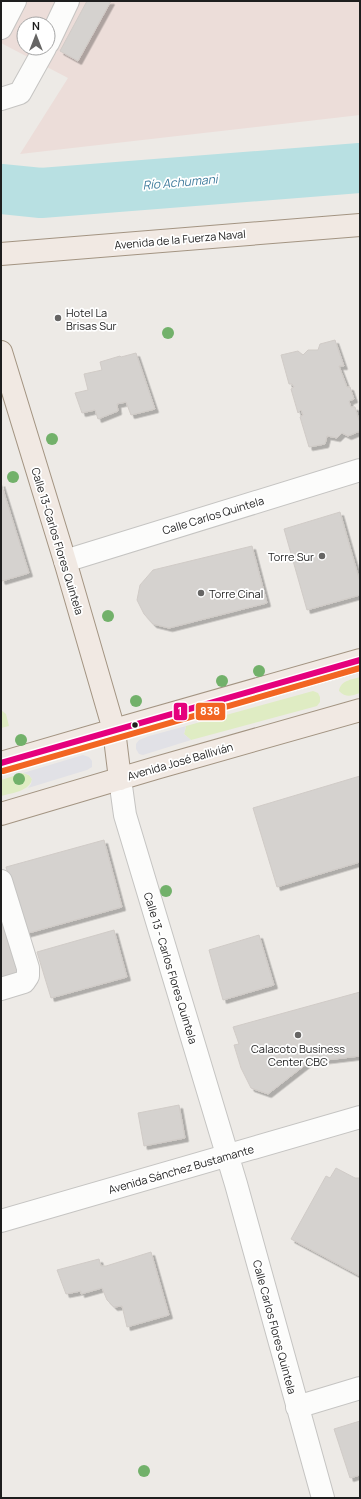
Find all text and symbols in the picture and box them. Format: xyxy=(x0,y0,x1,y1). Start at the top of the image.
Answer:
north arrow xyxy=(16,16,56,56)
text: N xyxy=(32,18,40,33)
water label: Río Achumani xyxy=(142,170,220,194)
street label: Avenida de la Fuerza Naval xyxy=(114,226,246,252)
place label: Hotel La Brisas Sur xyxy=(66,305,116,333)
marker: Hotel La Brisas Sur xyxy=(53,313,63,323)
street label: Calle 13-Carlos Flores Quintela xyxy=(28,465,88,617)
street label: Calle Carlos Quintela xyxy=(160,492,266,538)
place label: Torre Sur xyxy=(268,549,314,564)
marker: Torre Sur xyxy=(317,551,327,561)
place label: Torre Cinal xyxy=(209,586,263,601)
marker: Torre Cinal xyxy=(196,588,206,598)
line badge: 1 xyxy=(173,702,188,721)
line badge: 838 xyxy=(195,702,226,721)
text: 1 xyxy=(178,703,182,718)
text: 838 xyxy=(200,703,220,718)
unlabelled marker xyxy=(130,720,140,730)
street label: Avenida José Ballivián xyxy=(125,739,235,783)
street label: Calle 13 - Carlos Flores Quintela xyxy=(141,890,201,1046)
marker: Calacoto Business Center CBC xyxy=(293,1030,303,1040)
place label: Calacoto Business Center CBC xyxy=(251,1041,345,1069)
street label: Avenida Sánchez Bustamante xyxy=(106,1141,256,1197)
street label: Calle Carlos Flores Quintela xyxy=(250,1258,300,1396)

